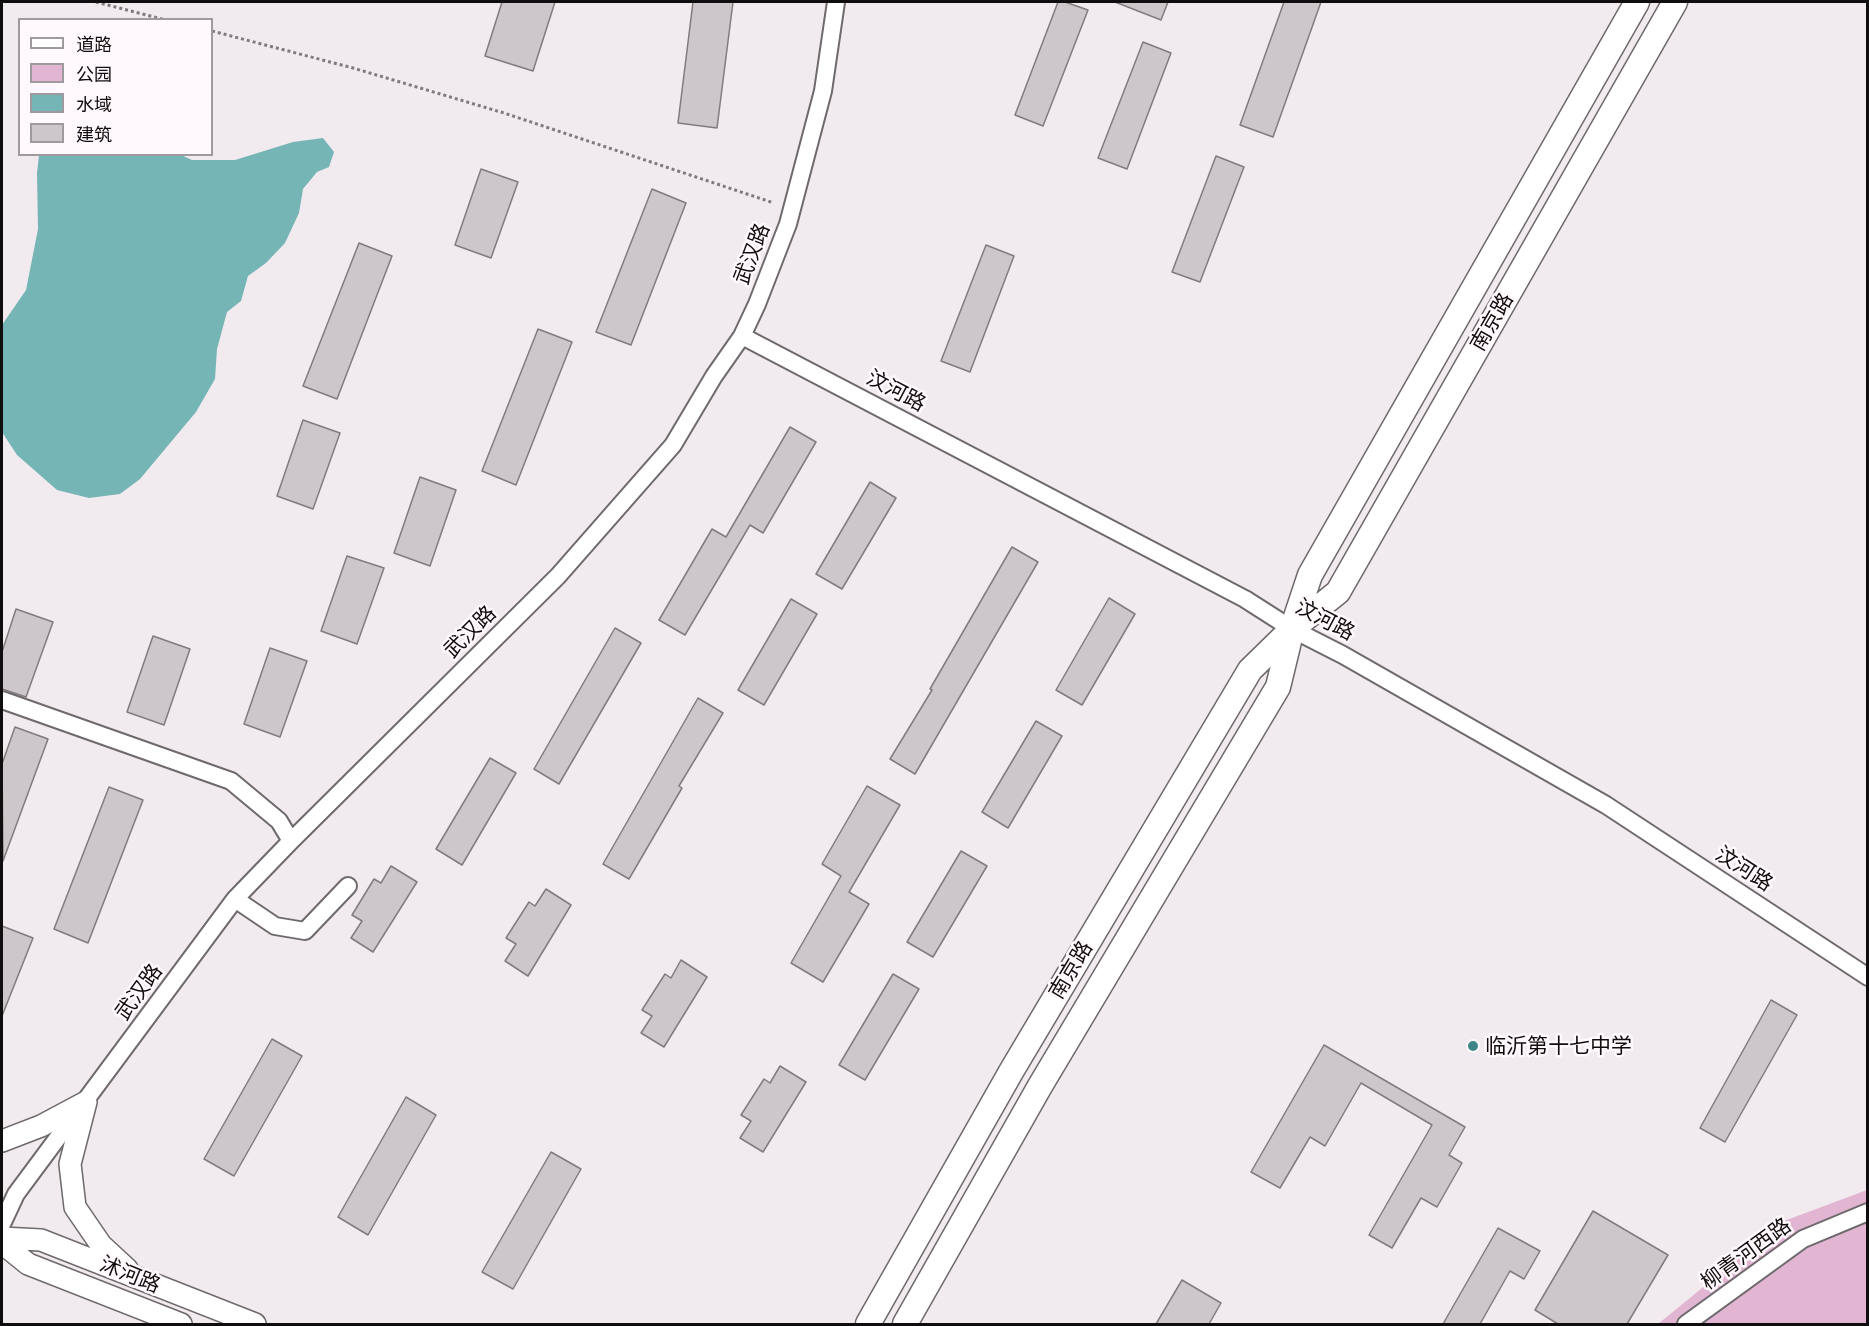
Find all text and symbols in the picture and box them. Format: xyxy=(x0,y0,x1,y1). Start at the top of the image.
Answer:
legend xyxy=(18,18,213,156)
text: 道路 xyxy=(76,33,112,55)
text: 公园 xyxy=(76,63,112,85)
text: 水域 xyxy=(76,93,112,115)
text: 建筑 xyxy=(76,123,112,145)
street label: 武汉路 xyxy=(729,220,775,288)
street label: 南京路 xyxy=(1465,288,1519,356)
street label: 汶河路 xyxy=(862,365,930,417)
street label: 汶河路 xyxy=(1291,594,1359,646)
street label: 武汉路 xyxy=(439,601,501,663)
street label: 汶河路 xyxy=(1711,841,1777,897)
street label: 南京路 xyxy=(1044,937,1098,1003)
street label: 武汉路 xyxy=(110,959,168,1025)
place label: 临沂第十七中学 xyxy=(1485,1033,1632,1059)
marker: 临沂第十七中学 xyxy=(1466,1039,1480,1053)
street label: 柳青河西路 xyxy=(1696,1213,1796,1295)
street label: 沭河路 xyxy=(96,1252,164,1298)

